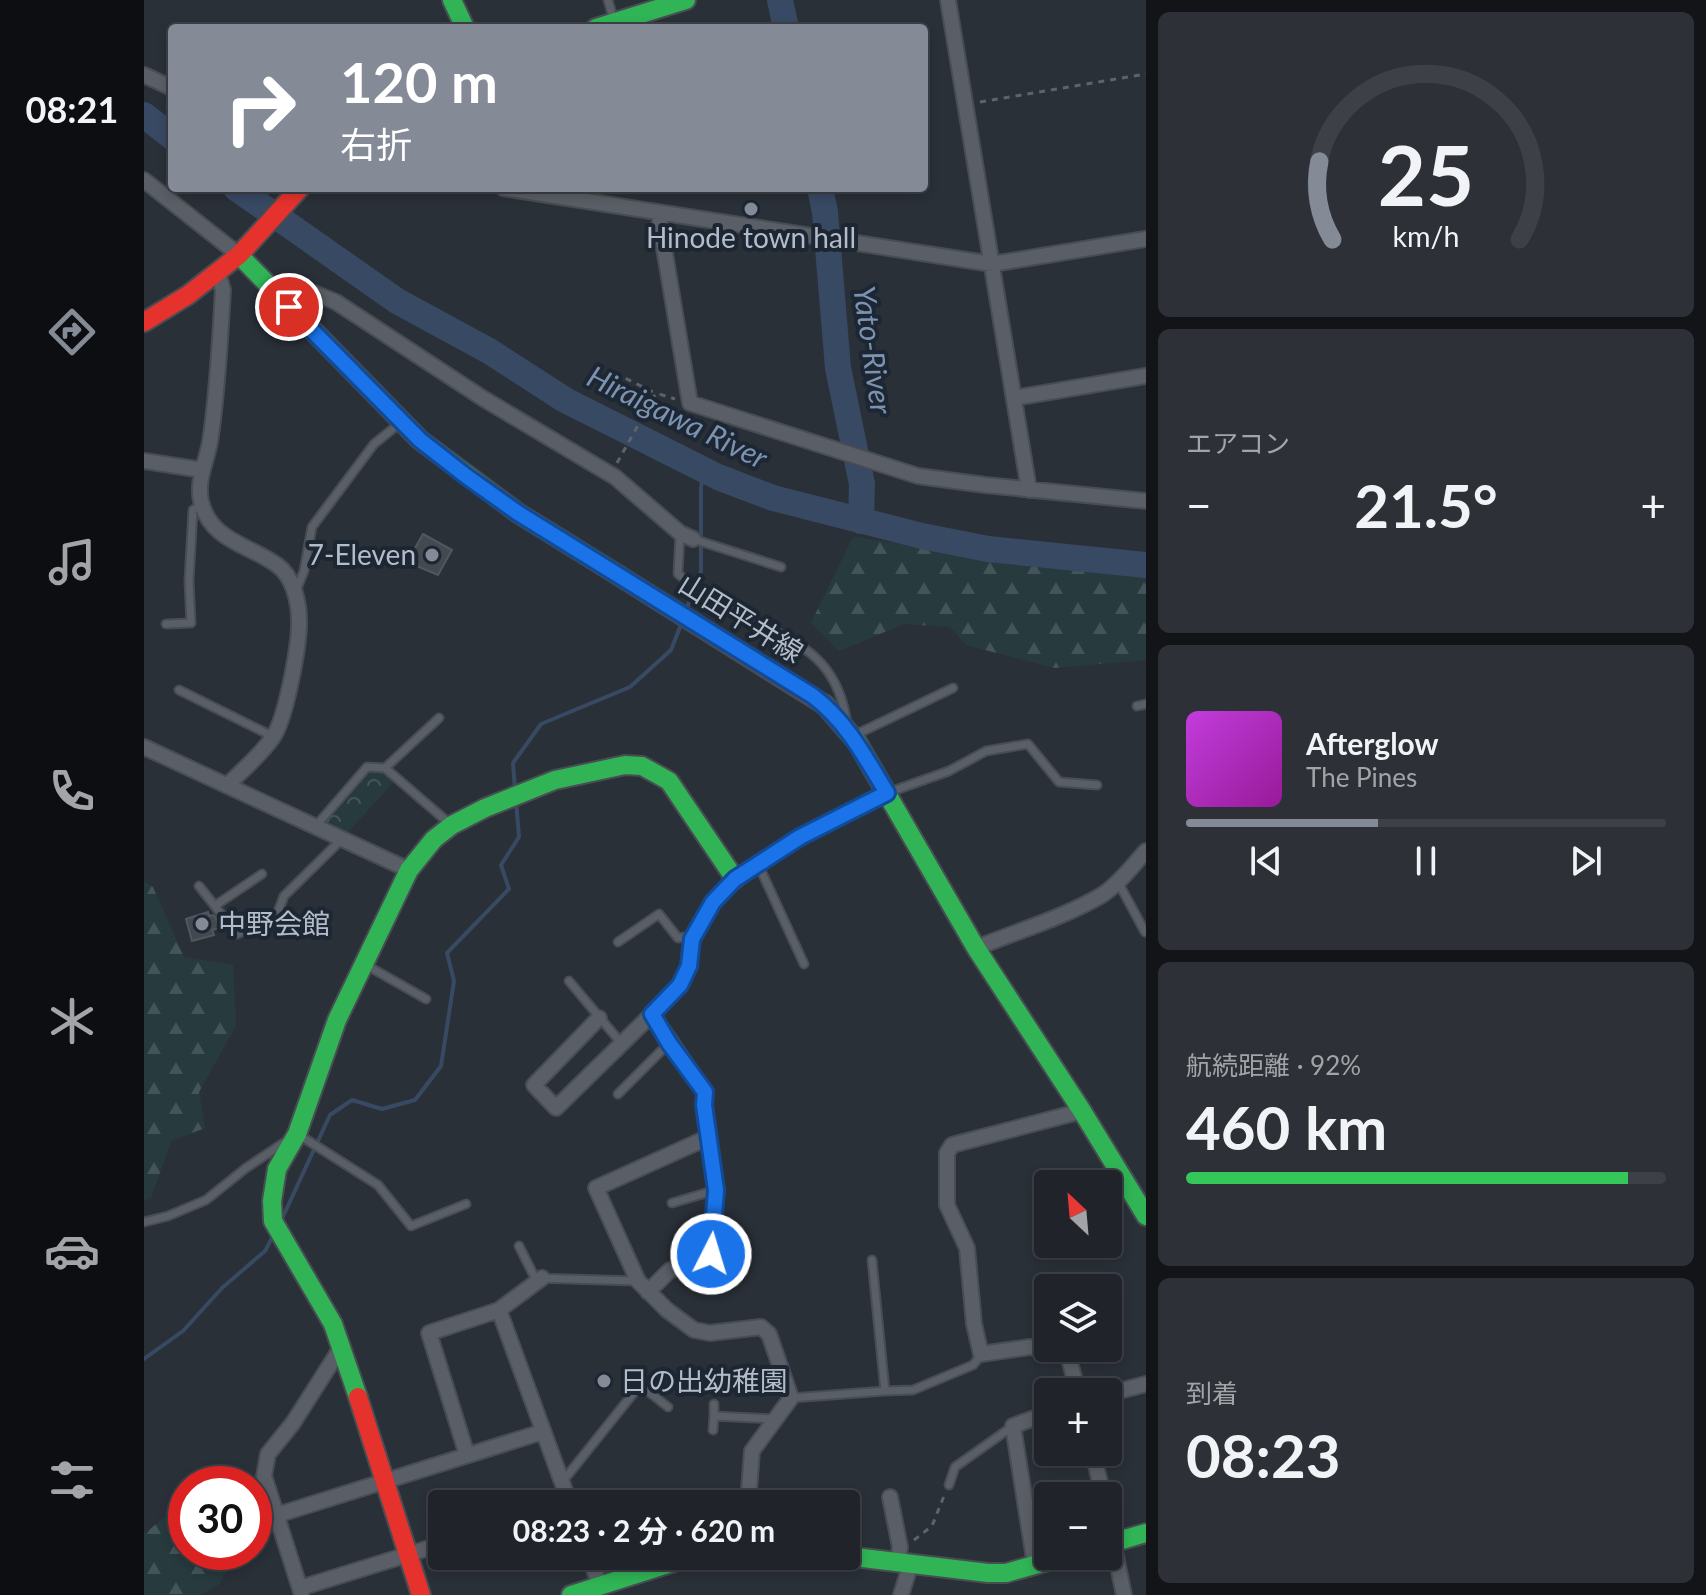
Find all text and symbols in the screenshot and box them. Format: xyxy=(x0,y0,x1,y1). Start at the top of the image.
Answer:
text: 120 m xyxy=(340,48,498,115)
icon: right xyxy=(208,56,312,160)
text: 08:21 xyxy=(26,87,118,131)
text: 右折 xyxy=(340,122,412,166)
text: 25 xyxy=(1378,124,1474,224)
marker: Hinode town hall xyxy=(742,200,760,218)
text: km/h xyxy=(1393,219,1459,253)
place label: Hinode town hall xyxy=(646,220,856,254)
pin xyxy=(255,273,323,341)
water label: Yato-River xyxy=(847,283,901,417)
icon: arrive xyxy=(267,285,311,329)
icon: directions xyxy=(44,304,100,360)
water label: Hiraigawa River xyxy=(582,357,774,476)
text: エアコン xyxy=(1186,427,1290,459)
text: 21.5° xyxy=(1354,469,1498,541)
text: − xyxy=(1186,479,1212,531)
text: + xyxy=(1640,479,1666,531)
icon: music xyxy=(44,534,100,590)
place label: 7-Eleven xyxy=(308,537,416,571)
marker: 7-Eleven xyxy=(423,546,441,564)
street label: 山田平井線 xyxy=(673,566,810,669)
text: Afterglow xyxy=(1306,725,1439,761)
text: The Pines xyxy=(1306,761,1417,793)
icon: phone xyxy=(44,763,100,819)
icon: previous xyxy=(1244,839,1288,883)
icon: pause xyxy=(1404,839,1448,883)
icon: next xyxy=(1564,839,1608,883)
place label: 中野会館 xyxy=(218,906,330,940)
marker: 中野会館 xyxy=(193,915,211,933)
icon: climate xyxy=(44,993,100,1049)
text: 航続距離 · 92% xyxy=(1186,1049,1361,1081)
text: 460 km xyxy=(1186,1091,1387,1163)
north arrow xyxy=(1034,1170,1122,1258)
map controls xyxy=(1034,1170,1122,1570)
position arrow xyxy=(669,1212,753,1296)
icon: car xyxy=(44,1223,100,1279)
button: layers xyxy=(1034,1274,1122,1362)
place label: 日の出幼稚園 xyxy=(620,1363,788,1397)
marker: 日の出幼稚園 xyxy=(595,1372,613,1390)
text: 到着 xyxy=(1186,1377,1238,1409)
button: + xyxy=(1034,1378,1122,1466)
text: 08:23 xyxy=(1186,1419,1341,1491)
icon: filters xyxy=(44,1452,100,1508)
speed limit sign: 30 xyxy=(168,1466,272,1570)
button: − xyxy=(1034,1482,1122,1570)
text: 08:23 · 2 分 · 620 m xyxy=(513,1512,775,1548)

